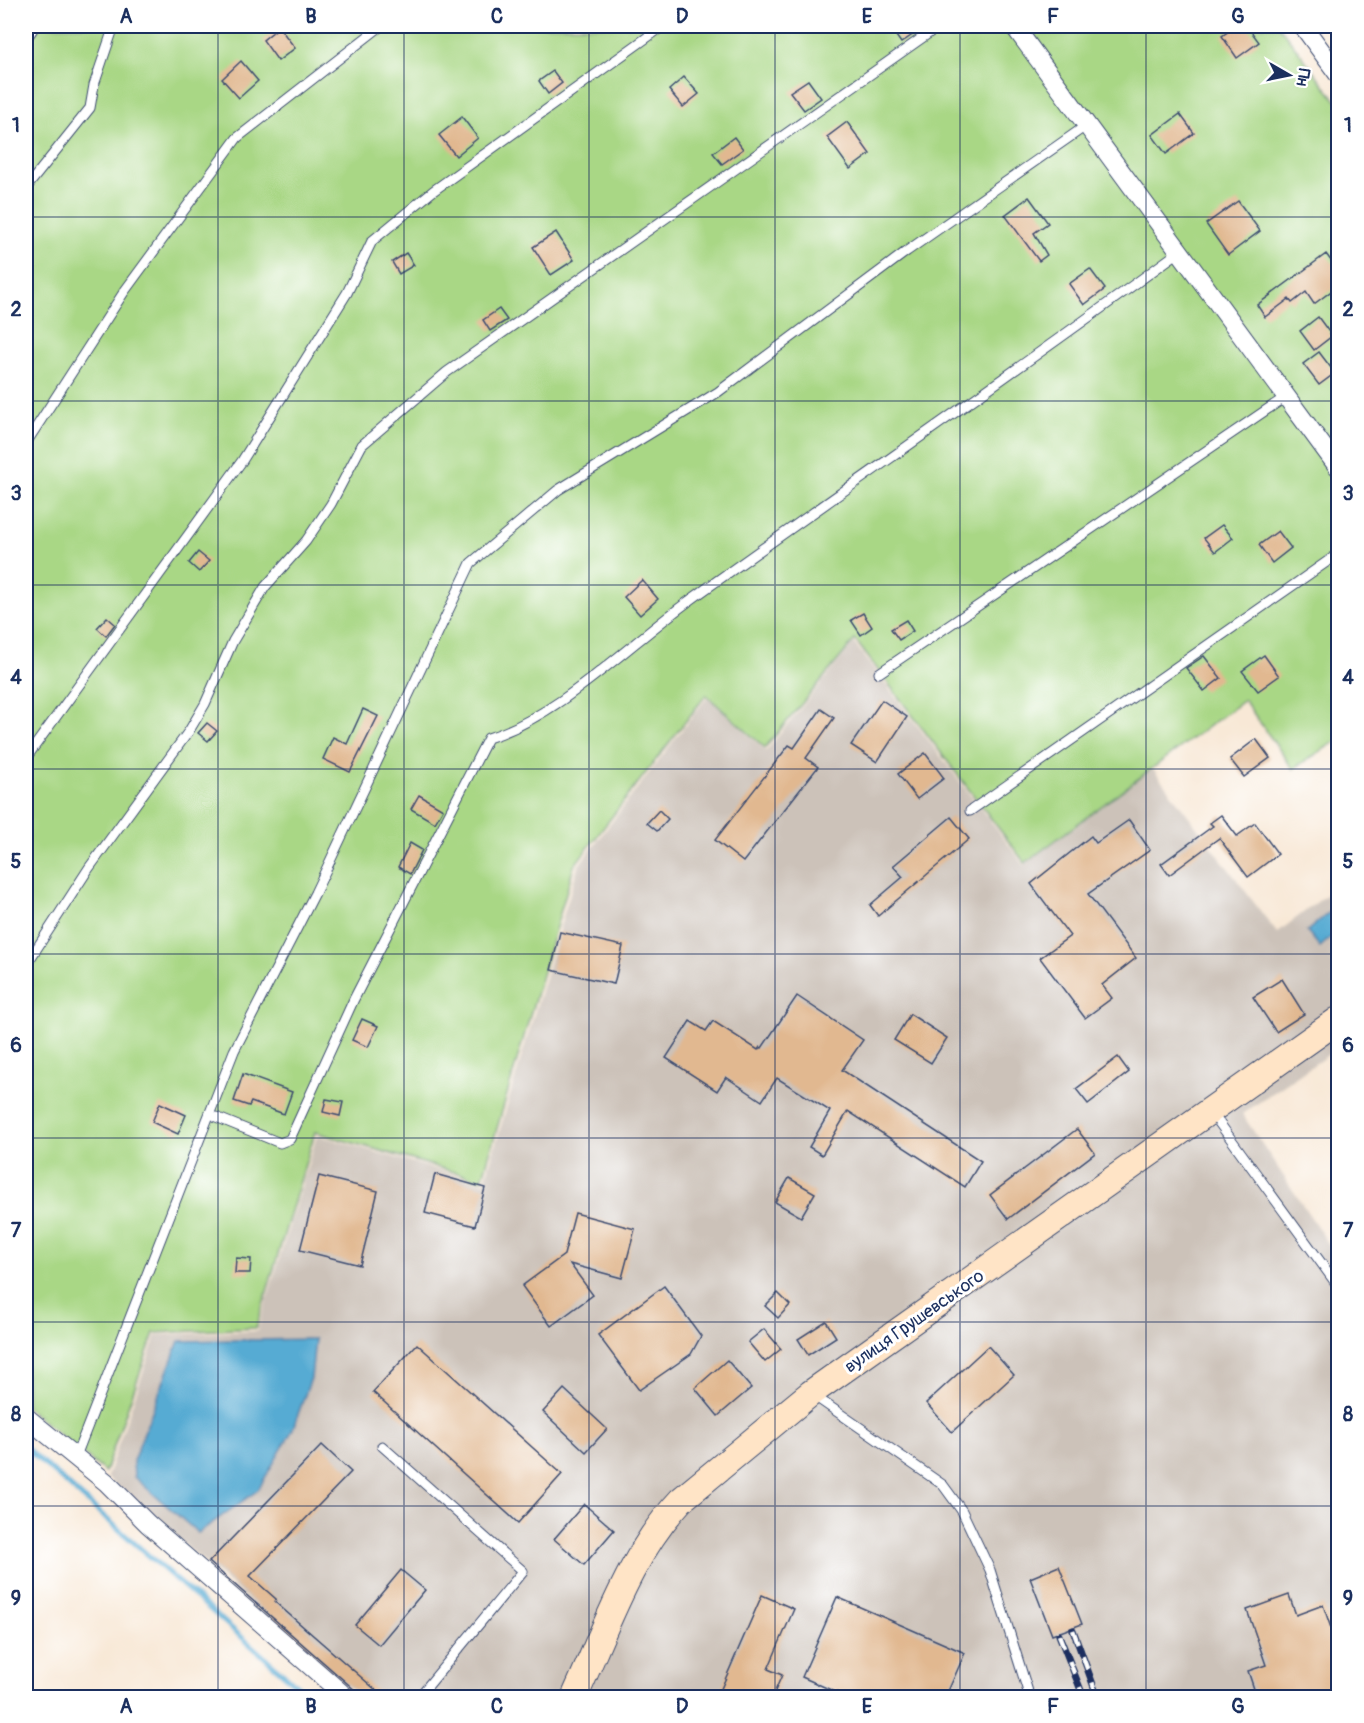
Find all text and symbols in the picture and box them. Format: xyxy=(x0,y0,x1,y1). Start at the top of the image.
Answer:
text: A xyxy=(120,4,133,29)
text: B xyxy=(305,4,317,29)
text: C xyxy=(491,4,503,29)
text: D xyxy=(676,4,689,29)
text: E xyxy=(862,4,873,29)
text: F xyxy=(1047,4,1059,29)
text: G xyxy=(1231,4,1245,29)
north arrow xyxy=(1259,45,1319,105)
text: Пн xyxy=(1292,67,1314,87)
text: 1 xyxy=(12,113,20,138)
text: 1 xyxy=(1344,113,1352,138)
text: 2 xyxy=(10,297,22,322)
text: 2 xyxy=(1342,297,1354,322)
text: 3 xyxy=(10,481,22,506)
text: 3 xyxy=(1342,481,1354,506)
text: 4 xyxy=(10,665,22,690)
text: 4 xyxy=(1342,665,1354,690)
text: 5 xyxy=(11,849,22,874)
text: 5 xyxy=(1343,849,1354,874)
text: 6 xyxy=(10,1033,22,1058)
text: 6 xyxy=(1342,1033,1354,1058)
text: 7 xyxy=(11,1218,22,1243)
text: 7 xyxy=(1343,1218,1354,1243)
street label: вулиця Грушевського xyxy=(840,1264,989,1378)
text: 8 xyxy=(11,1402,21,1427)
text: 8 xyxy=(1343,1402,1353,1427)
text: 9 xyxy=(11,1586,21,1611)
text: 9 xyxy=(1343,1586,1353,1611)
text: A xyxy=(120,1694,133,1719)
text: B xyxy=(305,1694,317,1719)
text: C xyxy=(491,1694,503,1719)
text: D xyxy=(676,1694,689,1719)
text: E xyxy=(862,1694,873,1719)
text: F xyxy=(1047,1694,1059,1719)
text: G xyxy=(1231,1694,1245,1719)

